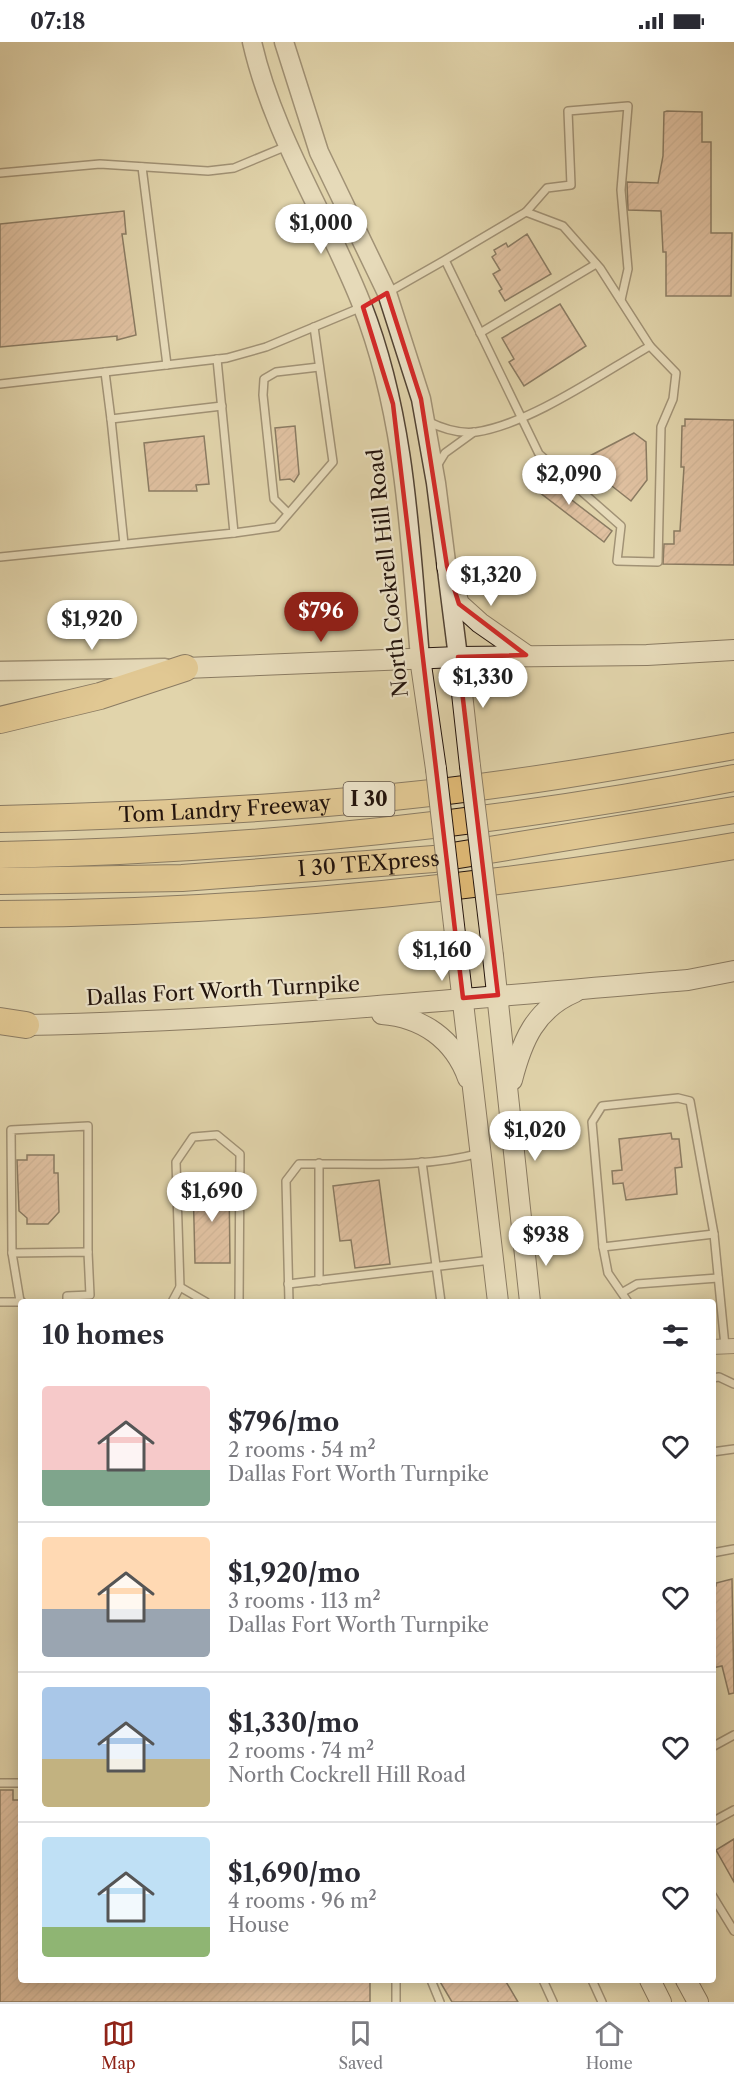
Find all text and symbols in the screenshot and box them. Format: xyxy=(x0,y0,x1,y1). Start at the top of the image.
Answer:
text: 07:18 xyxy=(30,8,85,35)
pin: $1,000 xyxy=(272,204,370,255)
text: $1,000 xyxy=(289,211,353,235)
street label: North Cockrell Hill Road xyxy=(362,447,413,699)
pin: $2,090 xyxy=(520,455,618,506)
text: $2,090 xyxy=(536,462,602,486)
pin: $1,320 xyxy=(442,556,540,607)
text: $1,320 xyxy=(460,563,522,587)
pin: $796 xyxy=(285,592,357,643)
text: $796 xyxy=(298,599,344,623)
pin: $1,920 xyxy=(43,600,141,651)
text: $1,920 xyxy=(61,607,123,631)
pin: $1,330 xyxy=(434,658,532,709)
text: $1,330 xyxy=(452,665,514,689)
road number: I 30 xyxy=(344,782,394,816)
street label: Tom Landry Freeway xyxy=(118,790,332,827)
street label: I 30 TEXpress xyxy=(297,845,441,881)
pin: $1,160 xyxy=(393,931,491,982)
text: $1,160 xyxy=(412,938,472,962)
street label: Dallas Fort Worth Turnpike xyxy=(86,971,360,1010)
pin: $1,020 xyxy=(486,1111,584,1162)
text: $1,020 xyxy=(504,1118,566,1142)
pin: $1,690 xyxy=(163,1172,261,1223)
text: $1,690 xyxy=(181,1179,243,1203)
pin: $938 xyxy=(510,1216,582,1267)
text: $938 xyxy=(523,1223,569,1247)
text: 10 homes xyxy=(42,1319,164,1351)
icon: filters xyxy=(659,1319,692,1352)
text: $796/mo xyxy=(228,1406,339,1438)
icon: home xyxy=(90,1410,162,1482)
icon: heart xyxy=(659,1430,692,1463)
text: 2 rooms · 54 m² xyxy=(228,1438,376,1462)
text: Dallas Fort Worth Turnpike xyxy=(228,1462,489,1486)
text: $1,920/mo xyxy=(228,1557,360,1589)
icon: home xyxy=(90,1561,162,1633)
icon: heart xyxy=(659,1581,692,1614)
text: 3 rooms · 113 m² xyxy=(228,1589,381,1613)
text: Dallas Fort Worth Turnpike xyxy=(228,1613,489,1637)
text: $1,330/mo xyxy=(228,1707,359,1739)
icon: home xyxy=(90,1711,162,1783)
icon: heart xyxy=(659,1731,692,1764)
text: 2 rooms · 74 m² xyxy=(228,1739,374,1763)
text: North Cockrell Hill Road xyxy=(228,1763,466,1787)
text: $1,690/mo xyxy=(228,1857,361,1889)
icon: home xyxy=(90,1861,162,1933)
icon: heart xyxy=(659,1881,692,1914)
text: 4 rooms · 96 m² xyxy=(228,1889,377,1913)
text: House xyxy=(228,1913,289,1937)
tab: Map xyxy=(101,2017,136,2073)
tab: Saved xyxy=(338,2017,383,2073)
tab: Home xyxy=(586,2017,633,2073)

